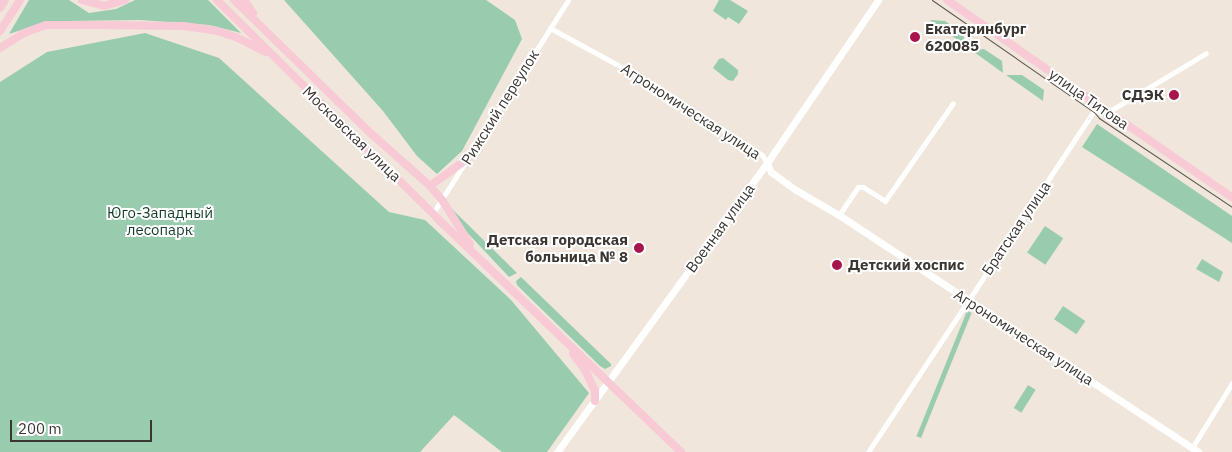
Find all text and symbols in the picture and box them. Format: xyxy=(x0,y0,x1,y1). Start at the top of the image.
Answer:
place label: Екатеринбург 620085 xyxy=(925,19,1026,54)
marker: Екатеринбург 620085 xyxy=(909,31,921,43)
street label: Рижский переулок xyxy=(457,46,543,168)
street label: Агрономическая улица xyxy=(618,59,764,163)
street label: улица Титова xyxy=(1046,65,1132,133)
street label: Московская улица xyxy=(299,82,405,186)
place label: СДЭК xyxy=(1122,86,1164,104)
marker: СДЭК xyxy=(1168,89,1180,101)
street label: Братская улица xyxy=(978,178,1054,278)
street label: Военная улица xyxy=(682,180,758,276)
park label: Юго-Западный лесопарк xyxy=(107,203,213,238)
place label: Детская городская больница № 8 xyxy=(487,230,628,265)
marker: Детская городская больница № 8 xyxy=(632,241,646,255)
place label: Детский хоспис xyxy=(848,256,965,274)
marker: Детский хоспис xyxy=(830,258,844,272)
street label: Агрономическая улица xyxy=(951,285,1097,389)
scale bar xyxy=(12,410,155,442)
text: 200 m xyxy=(18,419,62,438)

